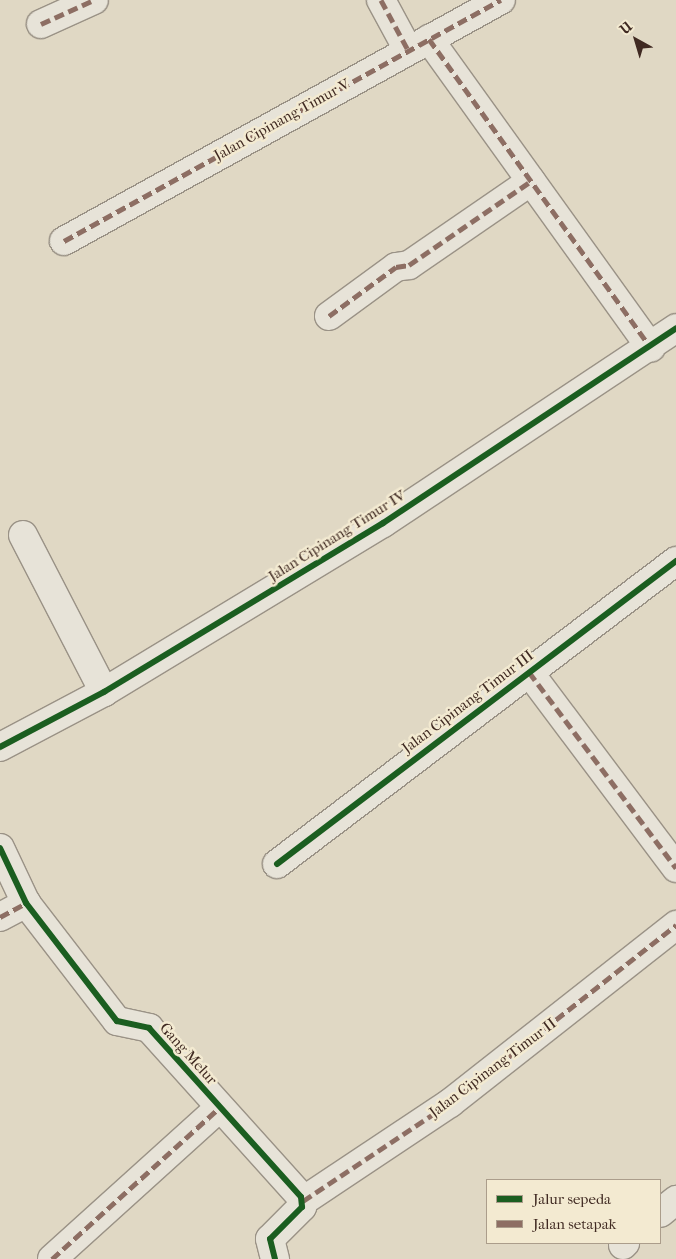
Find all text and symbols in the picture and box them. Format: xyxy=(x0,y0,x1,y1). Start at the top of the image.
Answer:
north arrow xyxy=(611,15,661,65)
text: U xyxy=(617,18,636,38)
street label: Jalan Cipinang Timur V xyxy=(211,75,353,165)
street label: Jalan Cipinang Timur IV xyxy=(265,486,409,586)
street label: Jalan Cipinang Timur III xyxy=(399,647,537,757)
street label: Jalan Cipinang Timur II xyxy=(426,1014,560,1122)
street label: Gang Melur xyxy=(155,1019,221,1089)
legend xyxy=(486,1179,661,1244)
text: Jalur sepeda xyxy=(533,1190,611,1208)
text: Jalan setapak xyxy=(533,1215,616,1233)

